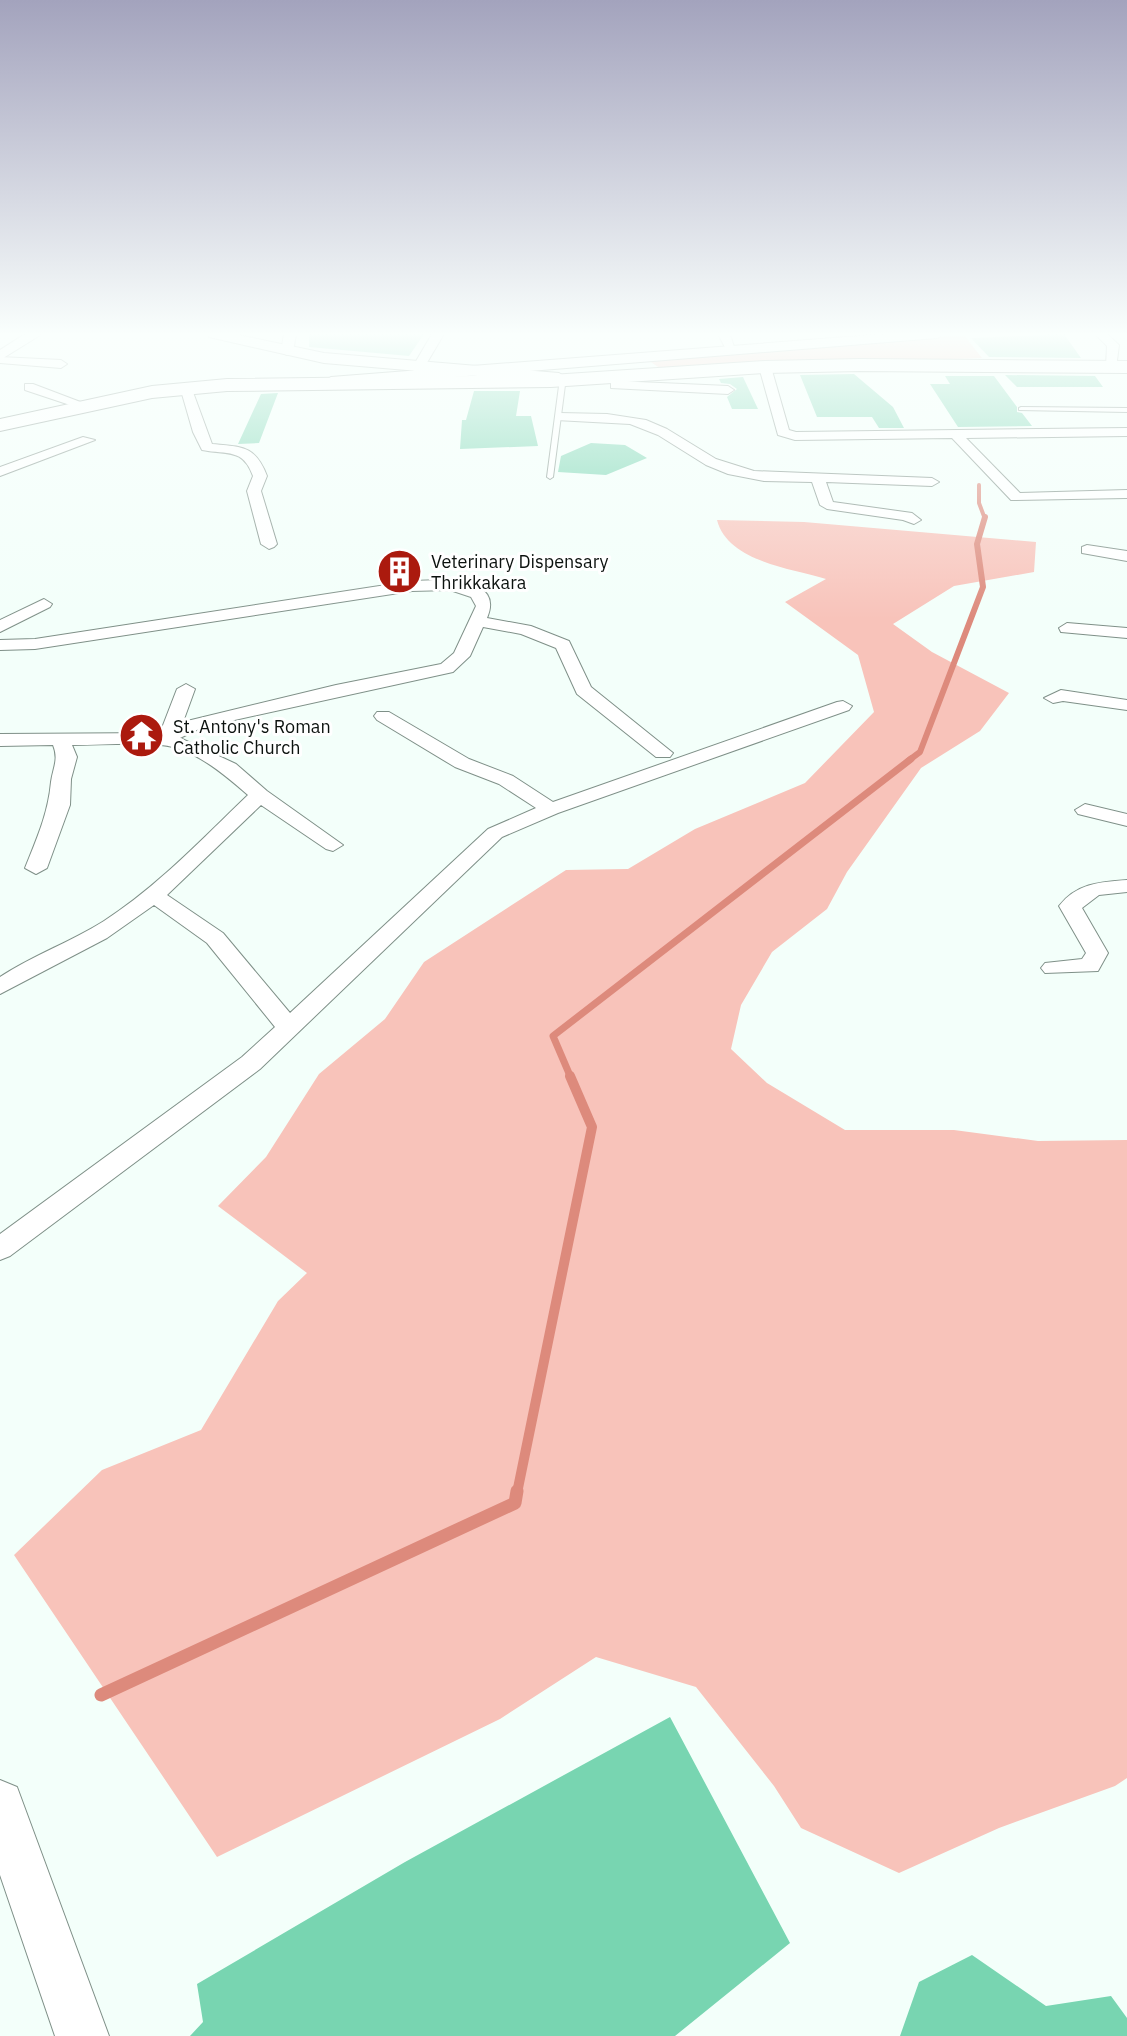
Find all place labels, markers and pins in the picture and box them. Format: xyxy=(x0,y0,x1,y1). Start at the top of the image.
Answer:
building icon: Veterinary Dispensary Thrikkakara xyxy=(376,547,424,595)
place label: Veterinary Dispensary Thrikkakara xyxy=(431,550,608,594)
temple icon: St. Antony's Roman Catholic Church xyxy=(118,712,166,760)
place label: St. Antony's Roman Catholic Church xyxy=(173,715,331,759)

